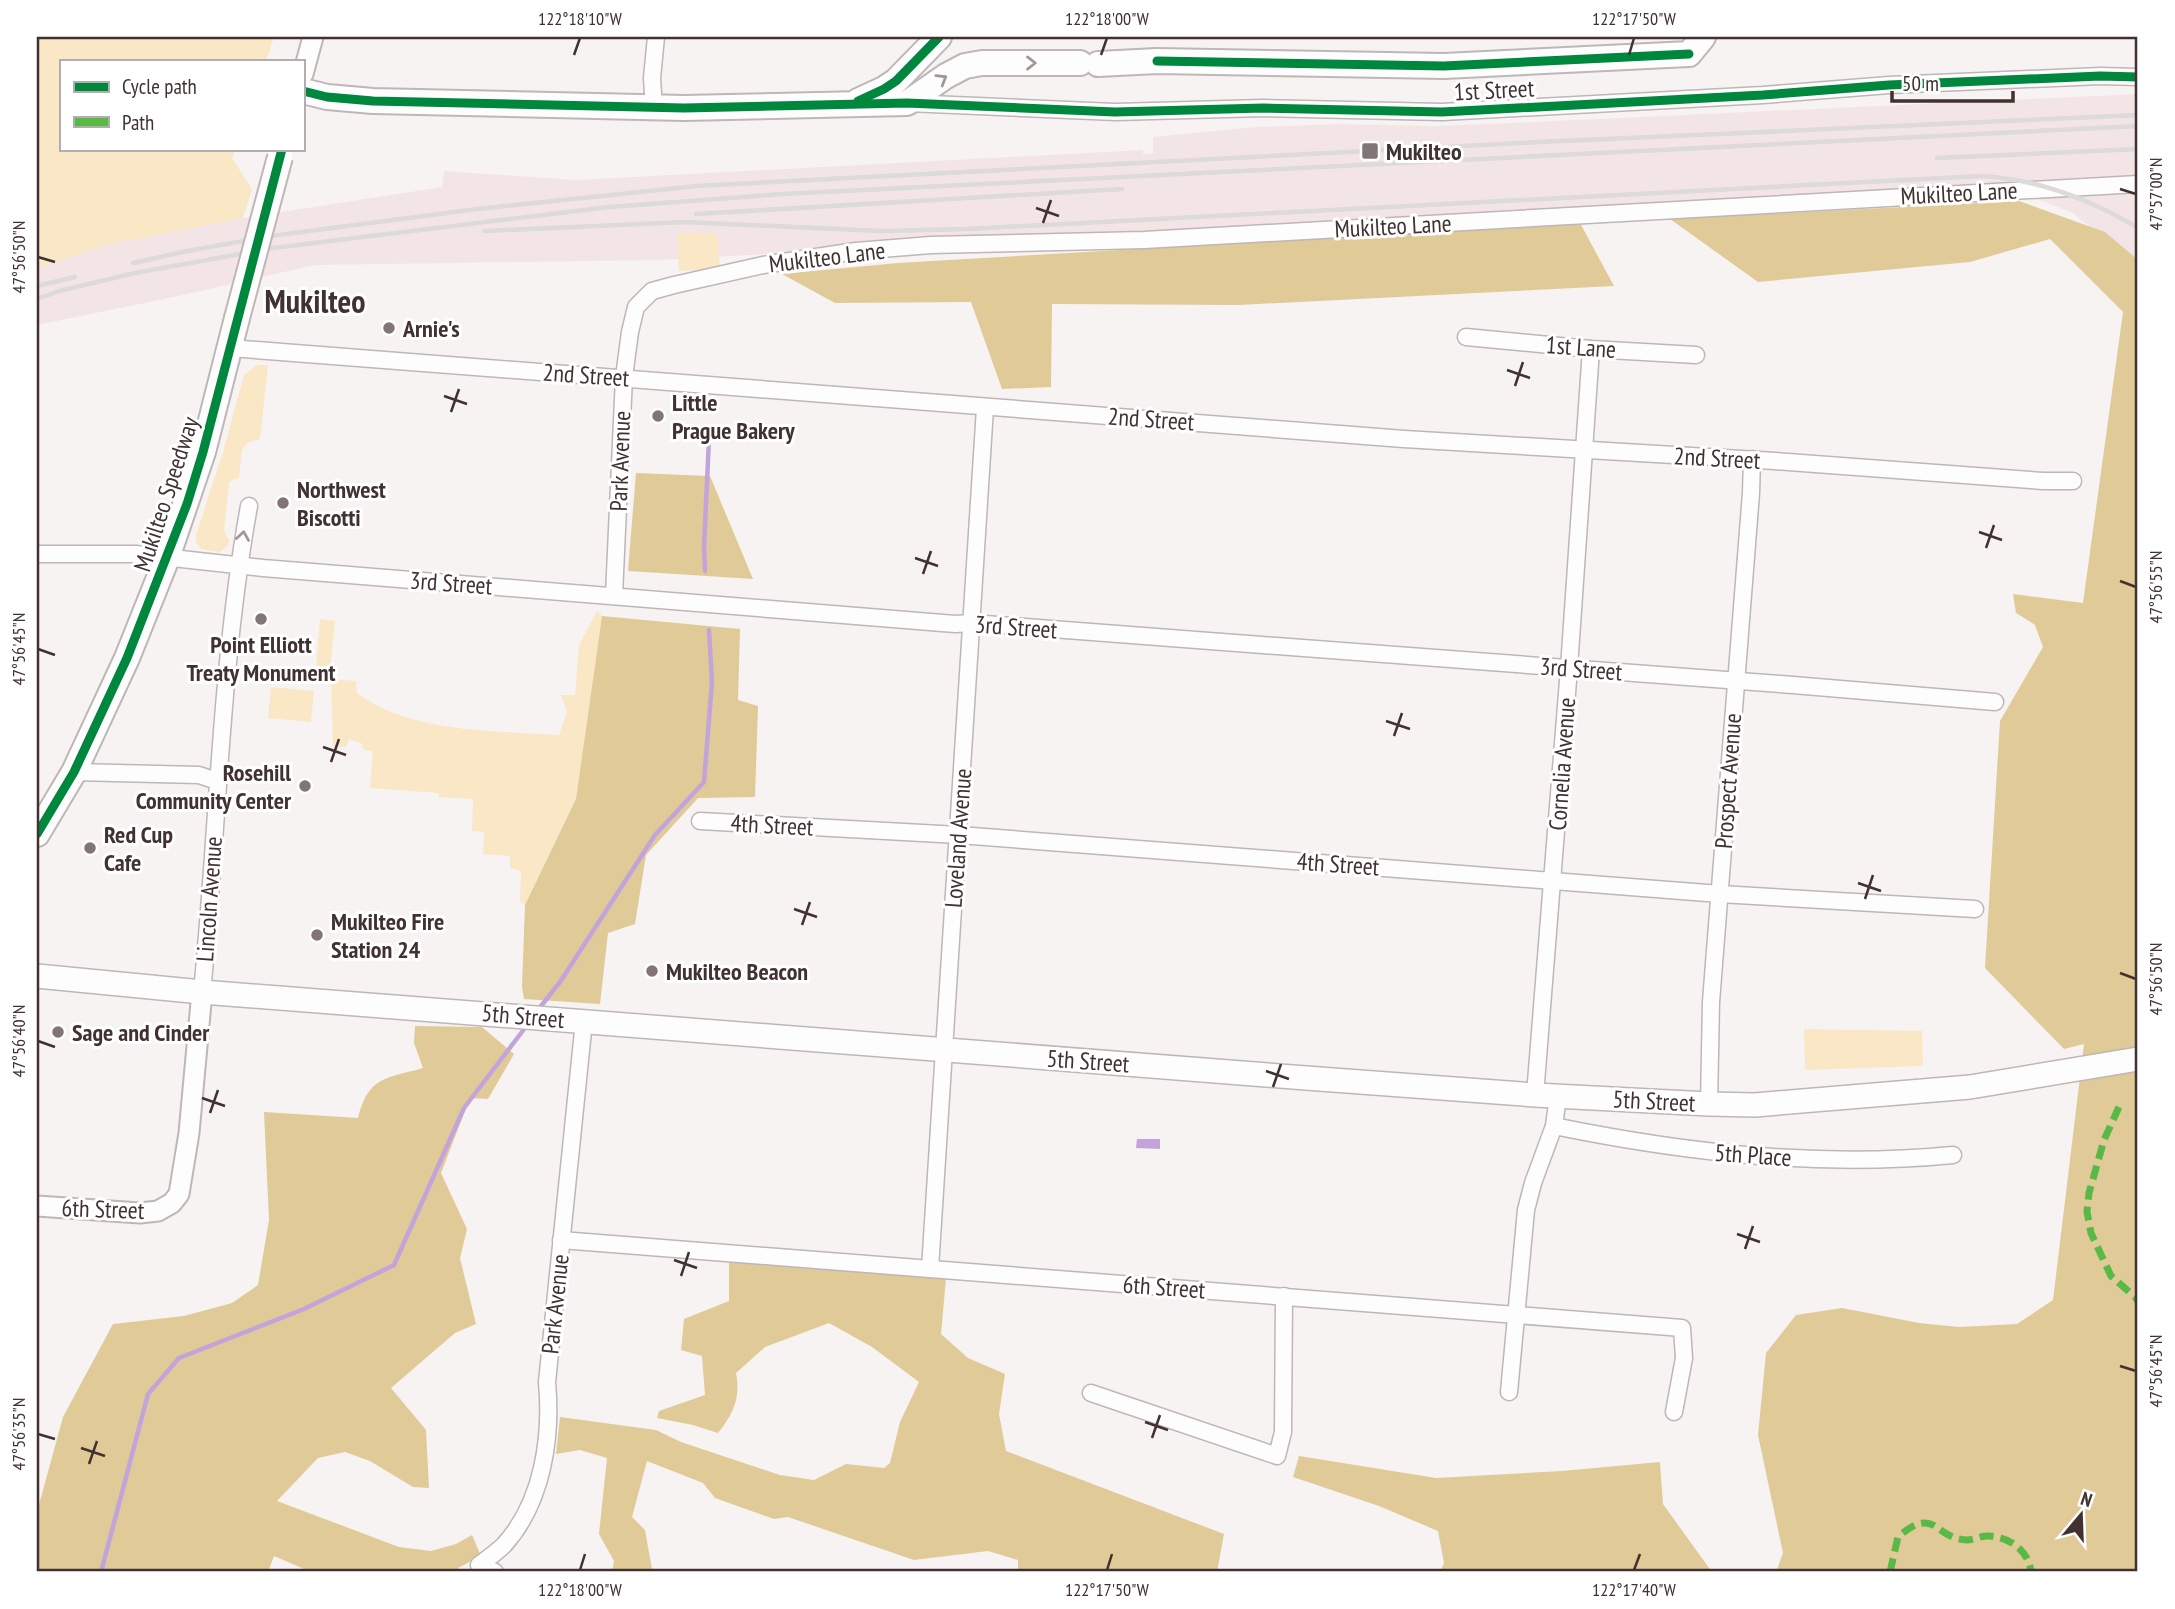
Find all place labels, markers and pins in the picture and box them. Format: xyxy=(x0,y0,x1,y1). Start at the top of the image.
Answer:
place label: Mukilteo xyxy=(1386,136,1462,167)
marker: Mukilteo xyxy=(1360,141,1380,161)
place label: Arnie's xyxy=(402,313,460,344)
marker: Arnie's xyxy=(381,320,397,336)
place label: Little Prague Bakery xyxy=(672,387,795,446)
marker: Little Prague Bakery xyxy=(650,408,666,424)
place label: Northwest Biscotti xyxy=(297,474,386,533)
marker: Northwest Biscotti xyxy=(275,495,291,511)
marker: Point Elliott Treaty Monument xyxy=(253,611,269,627)
place label: Point Elliott Treaty Monument xyxy=(187,629,335,688)
place label: Rosehill Community Center xyxy=(136,757,292,816)
marker: Rosehill Community Center xyxy=(297,778,313,794)
place label: Red Cup Cafe xyxy=(104,819,173,878)
marker: Red Cup Cafe xyxy=(82,840,98,856)
place label: Mukilteo Fire Station 24 xyxy=(331,906,444,965)
marker: Mukilteo Fire Station 24 xyxy=(309,927,325,943)
place label: Mukilteo Beacon xyxy=(666,956,808,987)
marker: Mukilteo Beacon xyxy=(644,963,660,979)
place label: Sage and Cinder xyxy=(72,1017,210,1048)
marker: Sage and Cinder xyxy=(50,1024,66,1040)

